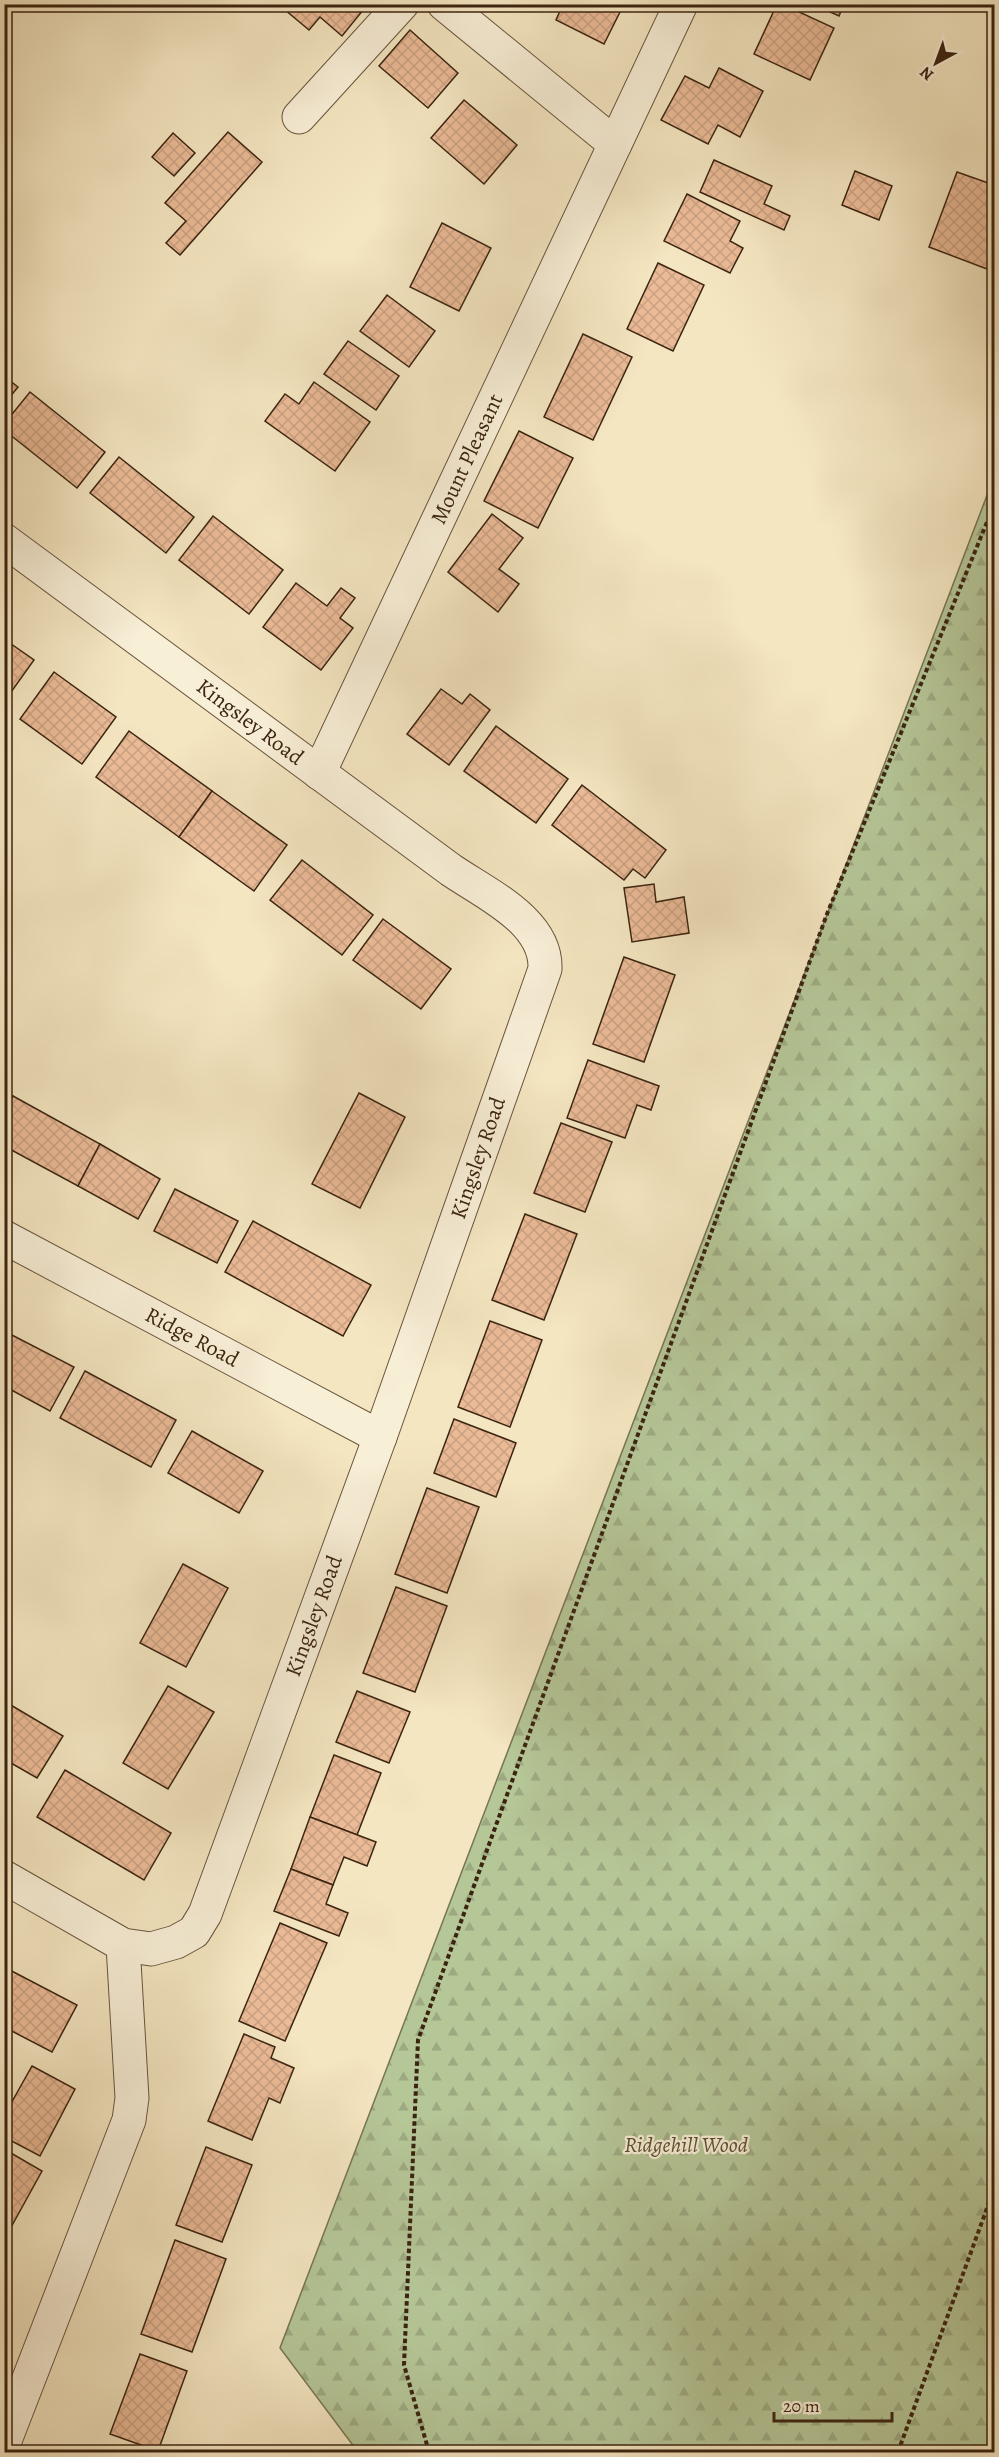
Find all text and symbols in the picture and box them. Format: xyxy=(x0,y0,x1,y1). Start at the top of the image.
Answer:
north arrow xyxy=(906,33,966,93)
text: N xyxy=(915,61,938,86)
street label: Mount Pleasant xyxy=(424,389,510,529)
street label: Kingsley Road xyxy=(190,672,310,772)
street label: Kingsley Road xyxy=(443,1093,513,1223)
street label: Ridge Road xyxy=(140,1300,244,1374)
street label: Kingsley Road xyxy=(278,1551,350,1681)
park label: Ridgehill Wood xyxy=(624,2130,748,2160)
scale bar xyxy=(774,2385,892,2423)
text: 20 m xyxy=(783,2394,820,2418)

